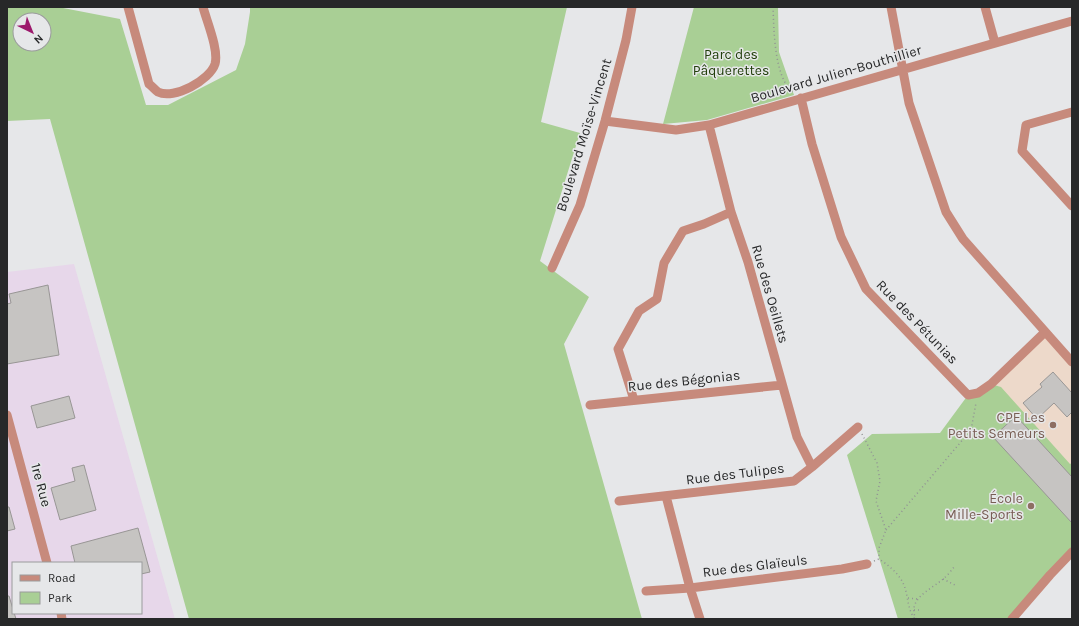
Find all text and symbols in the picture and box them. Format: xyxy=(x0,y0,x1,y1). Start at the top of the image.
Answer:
north arrow xyxy=(12,12,52,52)
text: N xyxy=(31,32,46,46)
street label: Boulevard Julien-Bouthillier xyxy=(749,41,924,107)
park label: Parc des Pâquerettes xyxy=(693,46,769,79)
street label: Boulevard Moïse-Vincent xyxy=(553,56,615,214)
street label: Rue des Oeillets xyxy=(748,243,792,345)
street label: Rue des Pétunias xyxy=(873,276,961,368)
street label: Rue des Bégonias xyxy=(627,367,741,395)
place label: CPE Les Petits Semeurs xyxy=(948,409,1045,442)
marker: CPE Les Petits Semeurs xyxy=(1048,420,1058,430)
street label: Rue des Tulipes xyxy=(685,460,785,488)
street label: 1re Rue xyxy=(27,461,55,509)
place label: École Mille-Sports xyxy=(945,489,1023,523)
marker: École Mille-Sports xyxy=(1026,501,1036,511)
street label: Rue des Glaïeuls xyxy=(702,551,808,581)
legend xyxy=(12,562,142,614)
text: Road xyxy=(48,571,76,585)
text: Park xyxy=(48,591,73,605)

